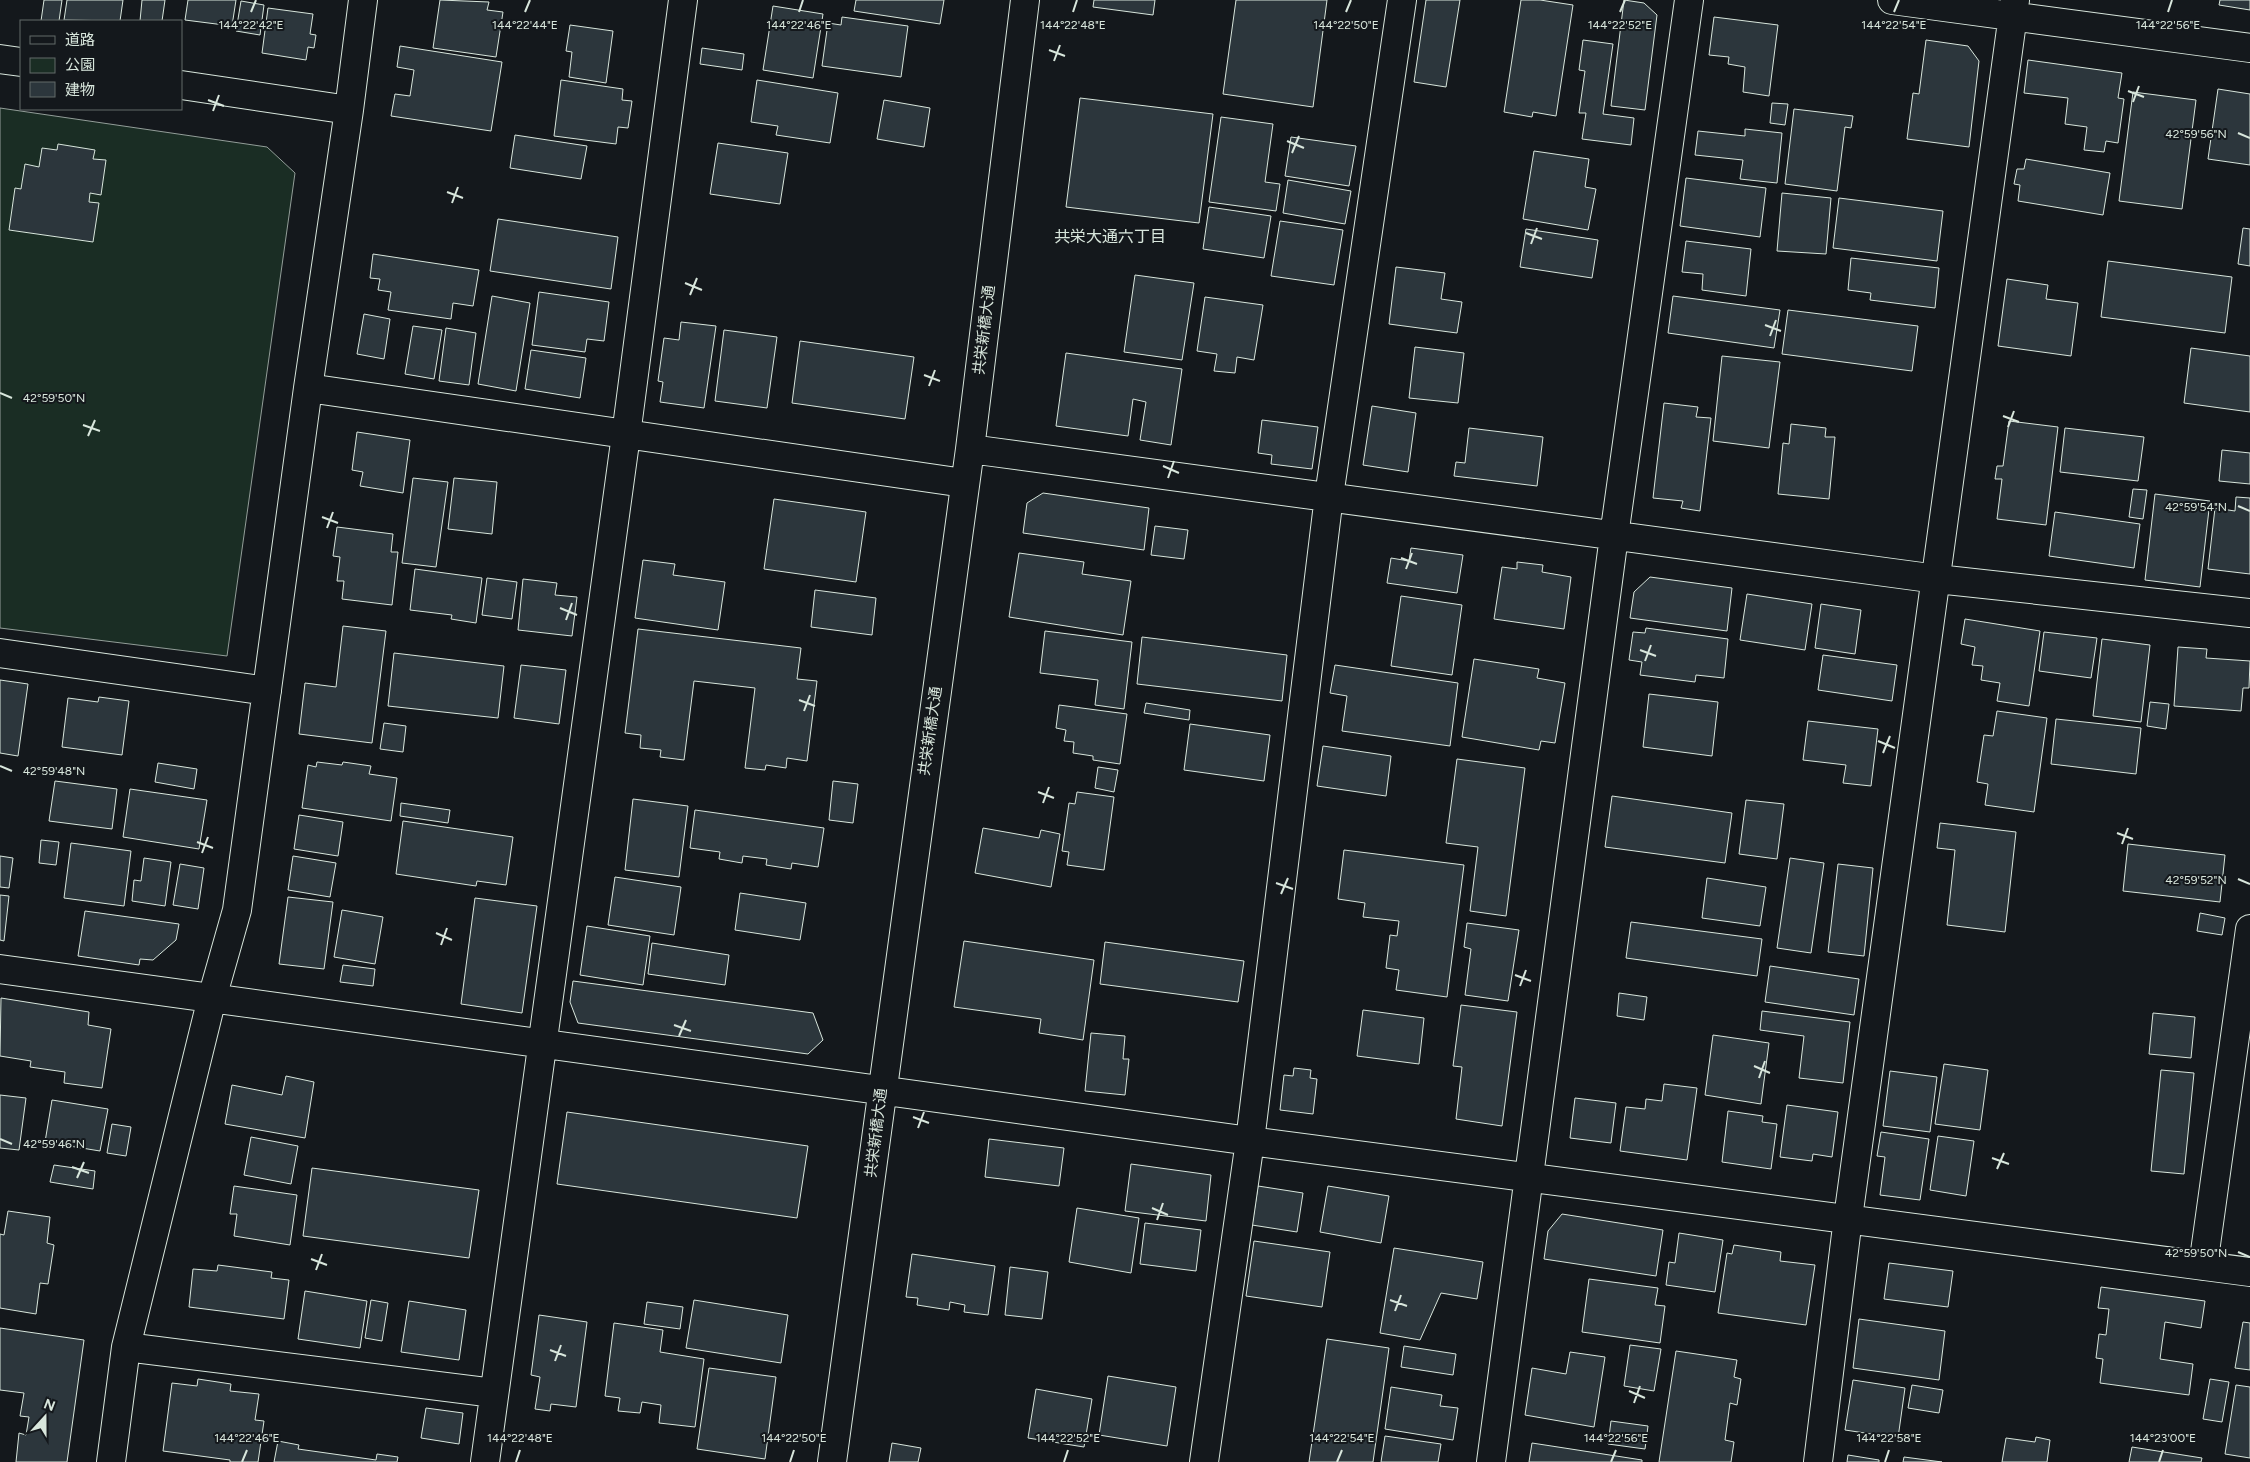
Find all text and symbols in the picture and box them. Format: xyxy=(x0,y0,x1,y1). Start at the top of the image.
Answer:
text: 144°22'42"E xyxy=(218,18,284,32)
text: 144°22'44"E xyxy=(492,18,558,32)
text: 144°22'46"E xyxy=(766,18,832,32)
text: 144°22'48"E xyxy=(1040,18,1106,32)
text: 144°22'50"E xyxy=(1313,18,1379,32)
text: 144°22'52"E xyxy=(1588,18,1652,32)
text: 144°22'54"E xyxy=(1861,18,1927,32)
text: 144°22'56"E xyxy=(2136,18,2200,32)
legend xyxy=(20,20,182,110)
text: 道路 xyxy=(65,31,95,49)
text: 公園 xyxy=(65,56,95,74)
text: 建物 xyxy=(65,81,95,99)
text: 42°59'56"N xyxy=(2165,127,2227,141)
district label: 共栄大通六丁目 xyxy=(1054,227,1166,246)
street label: 共栄新橋大通 xyxy=(970,284,998,376)
text: 42°59'50"N xyxy=(23,391,85,405)
text: 42°59'54"N xyxy=(2165,500,2227,514)
street label: 共栄新橋大通 xyxy=(915,685,945,777)
text: 42°59'48"N xyxy=(23,764,85,778)
text: 42°59'52"N xyxy=(2165,873,2227,887)
street label: 共栄新橋大通 xyxy=(862,1087,890,1179)
text: 42°59'46"N xyxy=(23,1137,85,1151)
text: 42°59'50"N xyxy=(2165,1246,2227,1260)
north arrow xyxy=(20,1392,70,1442)
text: N xyxy=(41,1395,58,1415)
text: 144°22'46"E xyxy=(214,1431,280,1445)
text: 144°22'48"E xyxy=(487,1431,553,1445)
text: 144°22'50"E xyxy=(761,1431,827,1445)
text: 144°22'52"E xyxy=(1036,1431,1100,1445)
text: 144°22'54"E xyxy=(1309,1431,1375,1445)
text: 144°22'56"E xyxy=(1584,1431,1648,1445)
text: 144°22'58"E xyxy=(1856,1431,1922,1445)
text: 144°23'00"E xyxy=(2130,1431,2196,1445)

